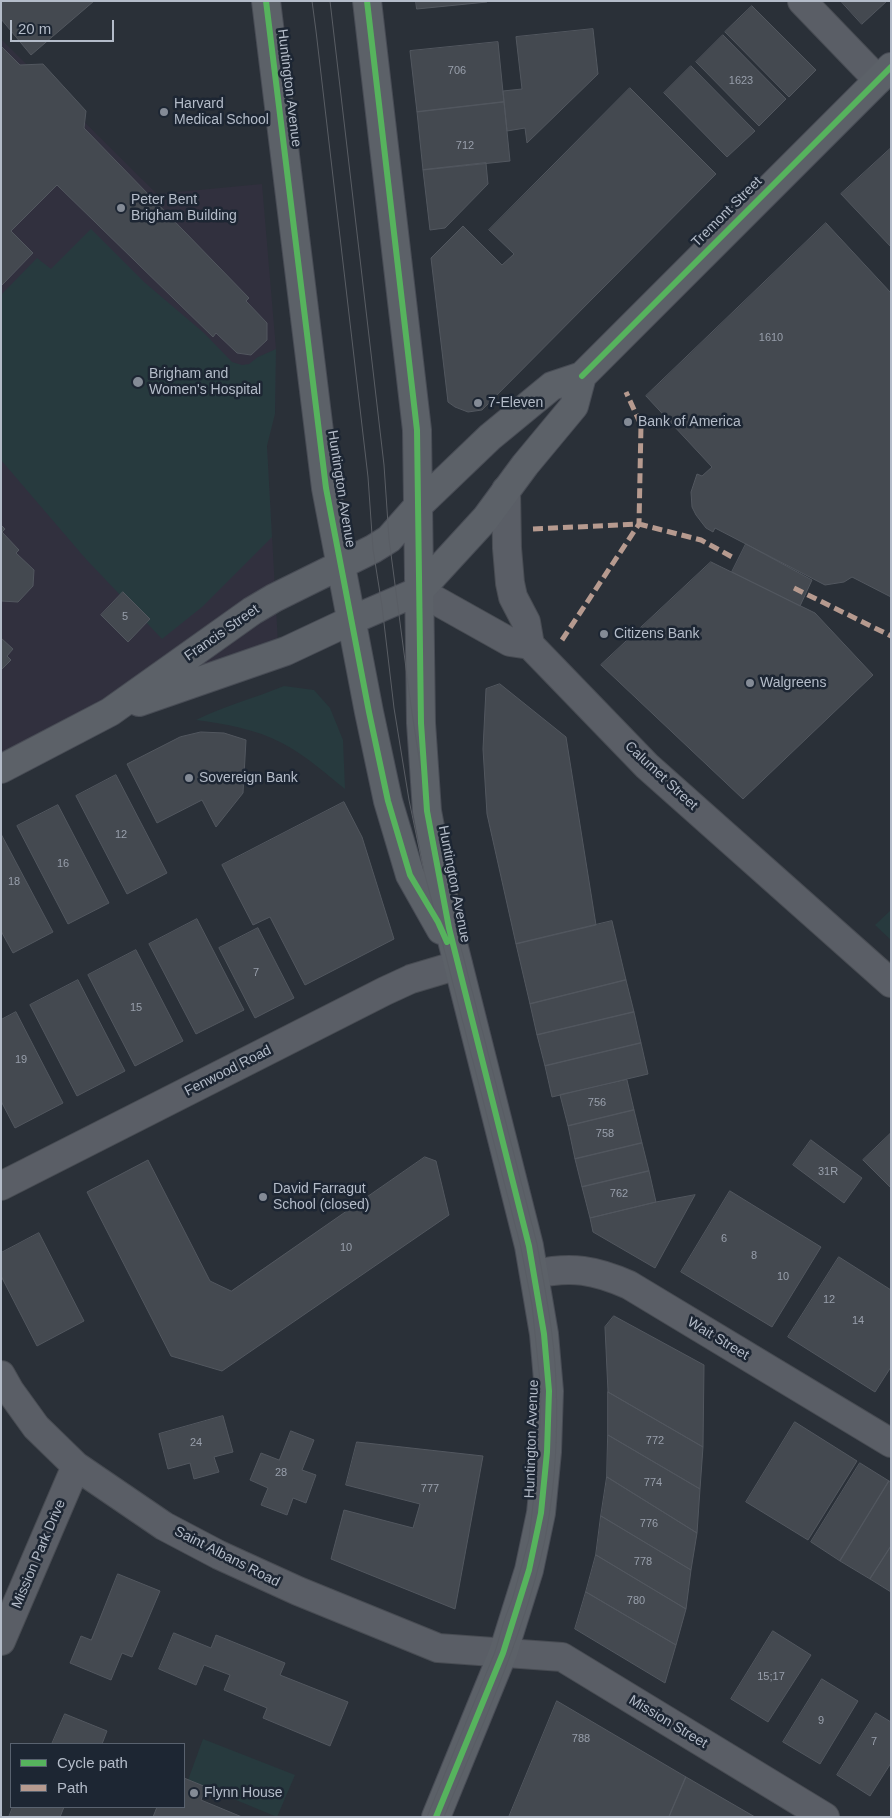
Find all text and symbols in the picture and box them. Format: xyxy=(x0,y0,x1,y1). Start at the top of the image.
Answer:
scale bar xyxy=(12,10,116,42)
text: 20 m xyxy=(18,20,51,37)
street label: Huntington Avenue xyxy=(273,28,305,148)
house number: 706 xyxy=(448,64,466,78)
house number: 1623 xyxy=(729,74,753,88)
place label: Harvard Medical School xyxy=(174,96,269,128)
marker: Harvard Medical School xyxy=(158,106,170,118)
house number: 712 xyxy=(456,139,474,153)
street label: Tremont Street xyxy=(688,173,766,251)
place label: Peter Bent Brigham Building xyxy=(131,192,237,224)
marker: Peter Bent Brigham Building xyxy=(115,202,127,214)
house number: 1610 xyxy=(759,331,783,345)
place label: Brigham and Women's Hospital xyxy=(149,366,261,398)
marker: Brigham and Women's Hospital xyxy=(131,375,145,389)
place label: 7-Eleven xyxy=(488,395,543,411)
marker: 7-Eleven xyxy=(472,397,484,409)
place label: Bank of America xyxy=(638,414,741,430)
marker: Bank of America xyxy=(622,416,634,428)
street label: Huntington Avenue xyxy=(323,429,359,549)
street label: Francis Street xyxy=(181,601,263,665)
house number: 5 xyxy=(122,610,128,624)
place label: Citizens Bank xyxy=(614,626,700,642)
marker: Citizens Bank xyxy=(598,628,610,640)
place label: Walgreens xyxy=(760,675,826,691)
marker: Walgreens xyxy=(744,677,756,689)
street label: Calumet Street xyxy=(621,738,701,814)
place label: Sovereign Bank xyxy=(199,770,298,786)
marker: Sovereign Bank xyxy=(183,772,195,784)
street label: Huntington Avenue xyxy=(434,824,474,944)
house number: 12 xyxy=(115,828,127,842)
house number: 16 xyxy=(57,857,69,871)
house number: 18 xyxy=(8,875,20,889)
house number: 7 xyxy=(253,966,259,980)
house number: 15 xyxy=(130,1001,142,1015)
street label: Fenwood Road xyxy=(182,1042,274,1100)
house number: 19 xyxy=(15,1053,27,1067)
house number: 756 xyxy=(588,1096,606,1110)
house number: 758 xyxy=(596,1127,614,1141)
house number: 31R xyxy=(818,1165,838,1179)
place label: David Farragut School (closed) xyxy=(273,1181,369,1214)
house number: 762 xyxy=(610,1187,628,1201)
marker: David Farragut School (closed) xyxy=(257,1191,269,1203)
house number: 6 xyxy=(721,1232,727,1246)
house number: 10 xyxy=(340,1241,352,1255)
house number: 8 xyxy=(751,1249,757,1263)
house number: 10 xyxy=(777,1270,789,1284)
house number: 12 xyxy=(823,1293,835,1307)
street label: Wait Street xyxy=(684,1314,752,1364)
house number: 14 xyxy=(852,1314,864,1328)
street label: Huntington Avenue xyxy=(522,1379,542,1499)
house number: 772 xyxy=(646,1434,664,1448)
house number: 24 xyxy=(190,1436,202,1450)
house number: 28 xyxy=(275,1466,287,1480)
house number: 774 xyxy=(644,1476,662,1490)
house number: 777 xyxy=(421,1482,439,1496)
street label: Mission Park Drive xyxy=(8,1497,70,1611)
house number: 776 xyxy=(640,1517,658,1531)
street label: Saint Albans Road xyxy=(172,1523,282,1591)
house number: 778 xyxy=(634,1555,652,1569)
house number: 780 xyxy=(627,1594,645,1608)
house number: 15;17 xyxy=(757,1670,785,1684)
street label: Mission Street xyxy=(626,1692,710,1752)
house number: 9 xyxy=(818,1714,824,1728)
house number: 788 xyxy=(572,1732,590,1746)
house number: 7 xyxy=(871,1735,877,1749)
legend xyxy=(10,1743,185,1808)
text: Cycle path xyxy=(57,1754,128,1771)
text: Path xyxy=(57,1779,88,1796)
place label: Flynn House xyxy=(204,1785,283,1801)
marker: Flynn House xyxy=(188,1787,200,1799)

